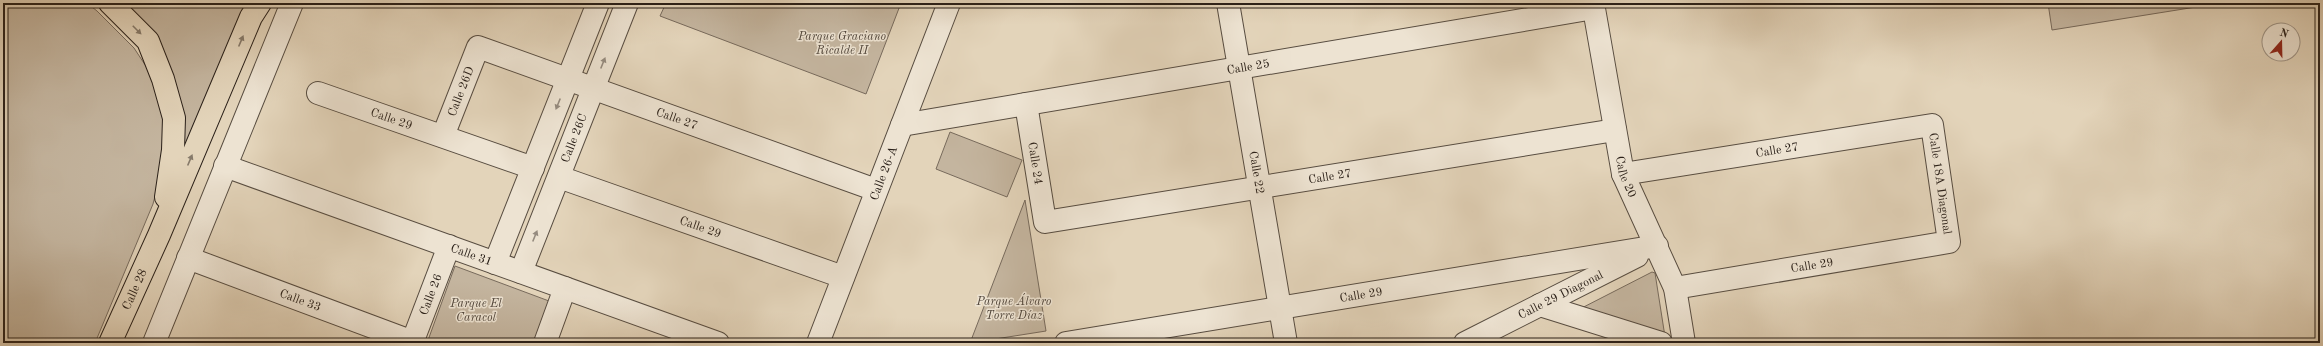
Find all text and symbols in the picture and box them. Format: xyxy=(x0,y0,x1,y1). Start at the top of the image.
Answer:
north arrow xyxy=(2261,22,2301,62)
one-way arrow xyxy=(132,25,142,35)
text: N xyxy=(2278,27,2290,41)
park label: Parque Graciano Ricalde II xyxy=(797,31,887,57)
one-way arrow xyxy=(238,35,244,46)
one-way arrow xyxy=(601,57,607,69)
street label: Calle 25 xyxy=(1226,57,1271,77)
street label: Calle 26D xyxy=(446,65,477,118)
one-way arrow xyxy=(554,99,560,111)
street label: Calle 27 xyxy=(654,106,699,132)
street label: Calle 29 xyxy=(369,107,414,132)
street label: Calle 26C xyxy=(560,112,590,164)
street label: Calle 18A Diagonal xyxy=(1926,132,1953,235)
street label: Calle 24 xyxy=(1025,141,1044,186)
street label: Calle 27 xyxy=(1755,141,1800,160)
street label: Calle 26-A xyxy=(869,145,900,202)
street label: Calle 22 xyxy=(1246,150,1265,195)
one-way arrow xyxy=(188,154,194,166)
street label: Calle 20 xyxy=(1613,155,1638,200)
street label: Calle 27 xyxy=(1308,168,1352,186)
street label: Calle 29 xyxy=(678,215,723,241)
one-way arrow xyxy=(533,230,539,242)
street label: Calle 31 xyxy=(449,243,494,268)
street label: Calle 29 xyxy=(1790,257,1834,275)
street label: Calle 28 xyxy=(121,267,150,312)
street label: Calle 29 Diagonal xyxy=(1517,269,1605,322)
street label: Calle 26 xyxy=(418,272,445,317)
street label: Calle 29 xyxy=(1339,286,1384,305)
street label: Calle 33 xyxy=(278,288,322,314)
park label: Parque Álvaro Torre Díaz xyxy=(976,293,1052,322)
park label: Parque El Caracol xyxy=(449,298,502,324)

